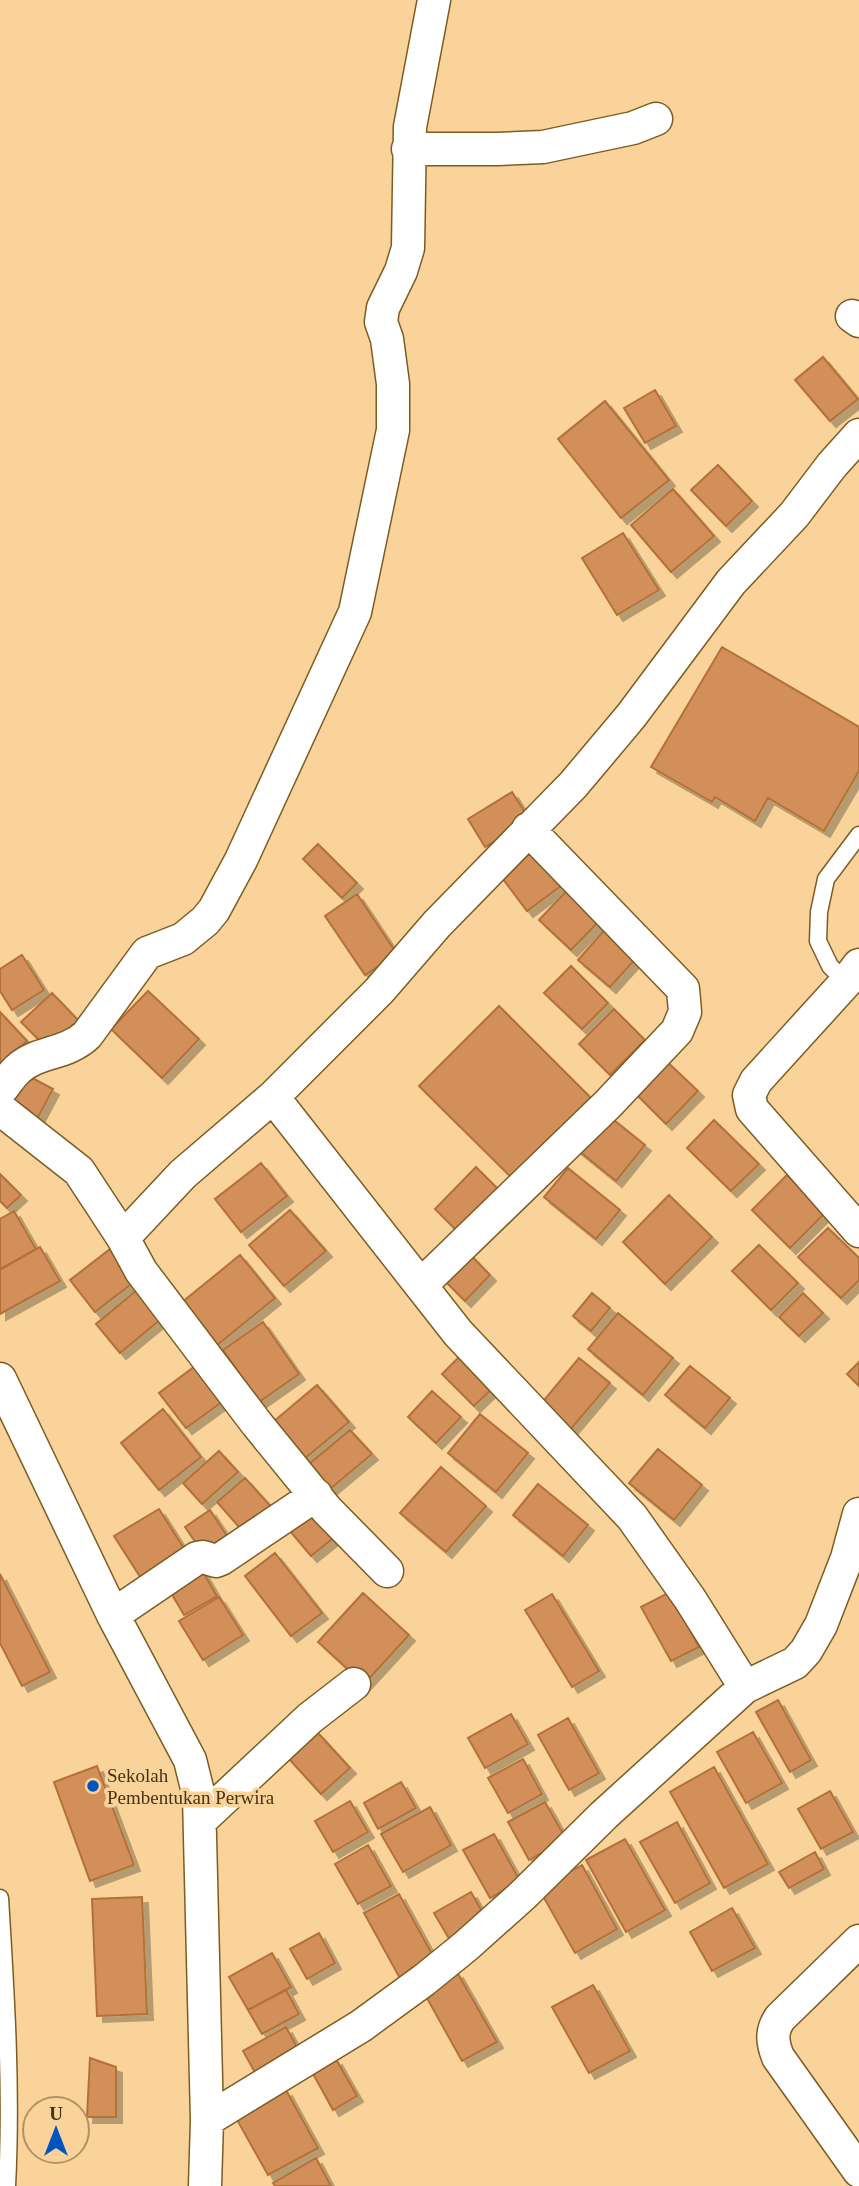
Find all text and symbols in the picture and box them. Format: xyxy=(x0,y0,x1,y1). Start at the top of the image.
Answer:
place label: Sekolah Pembentukan Perwira xyxy=(107,1765,275,1808)
marker: Sekolah Pembentukan Perwira xyxy=(85,1778,101,1794)
north arrow xyxy=(21,2095,91,2165)
text: U xyxy=(49,2103,63,2124)

